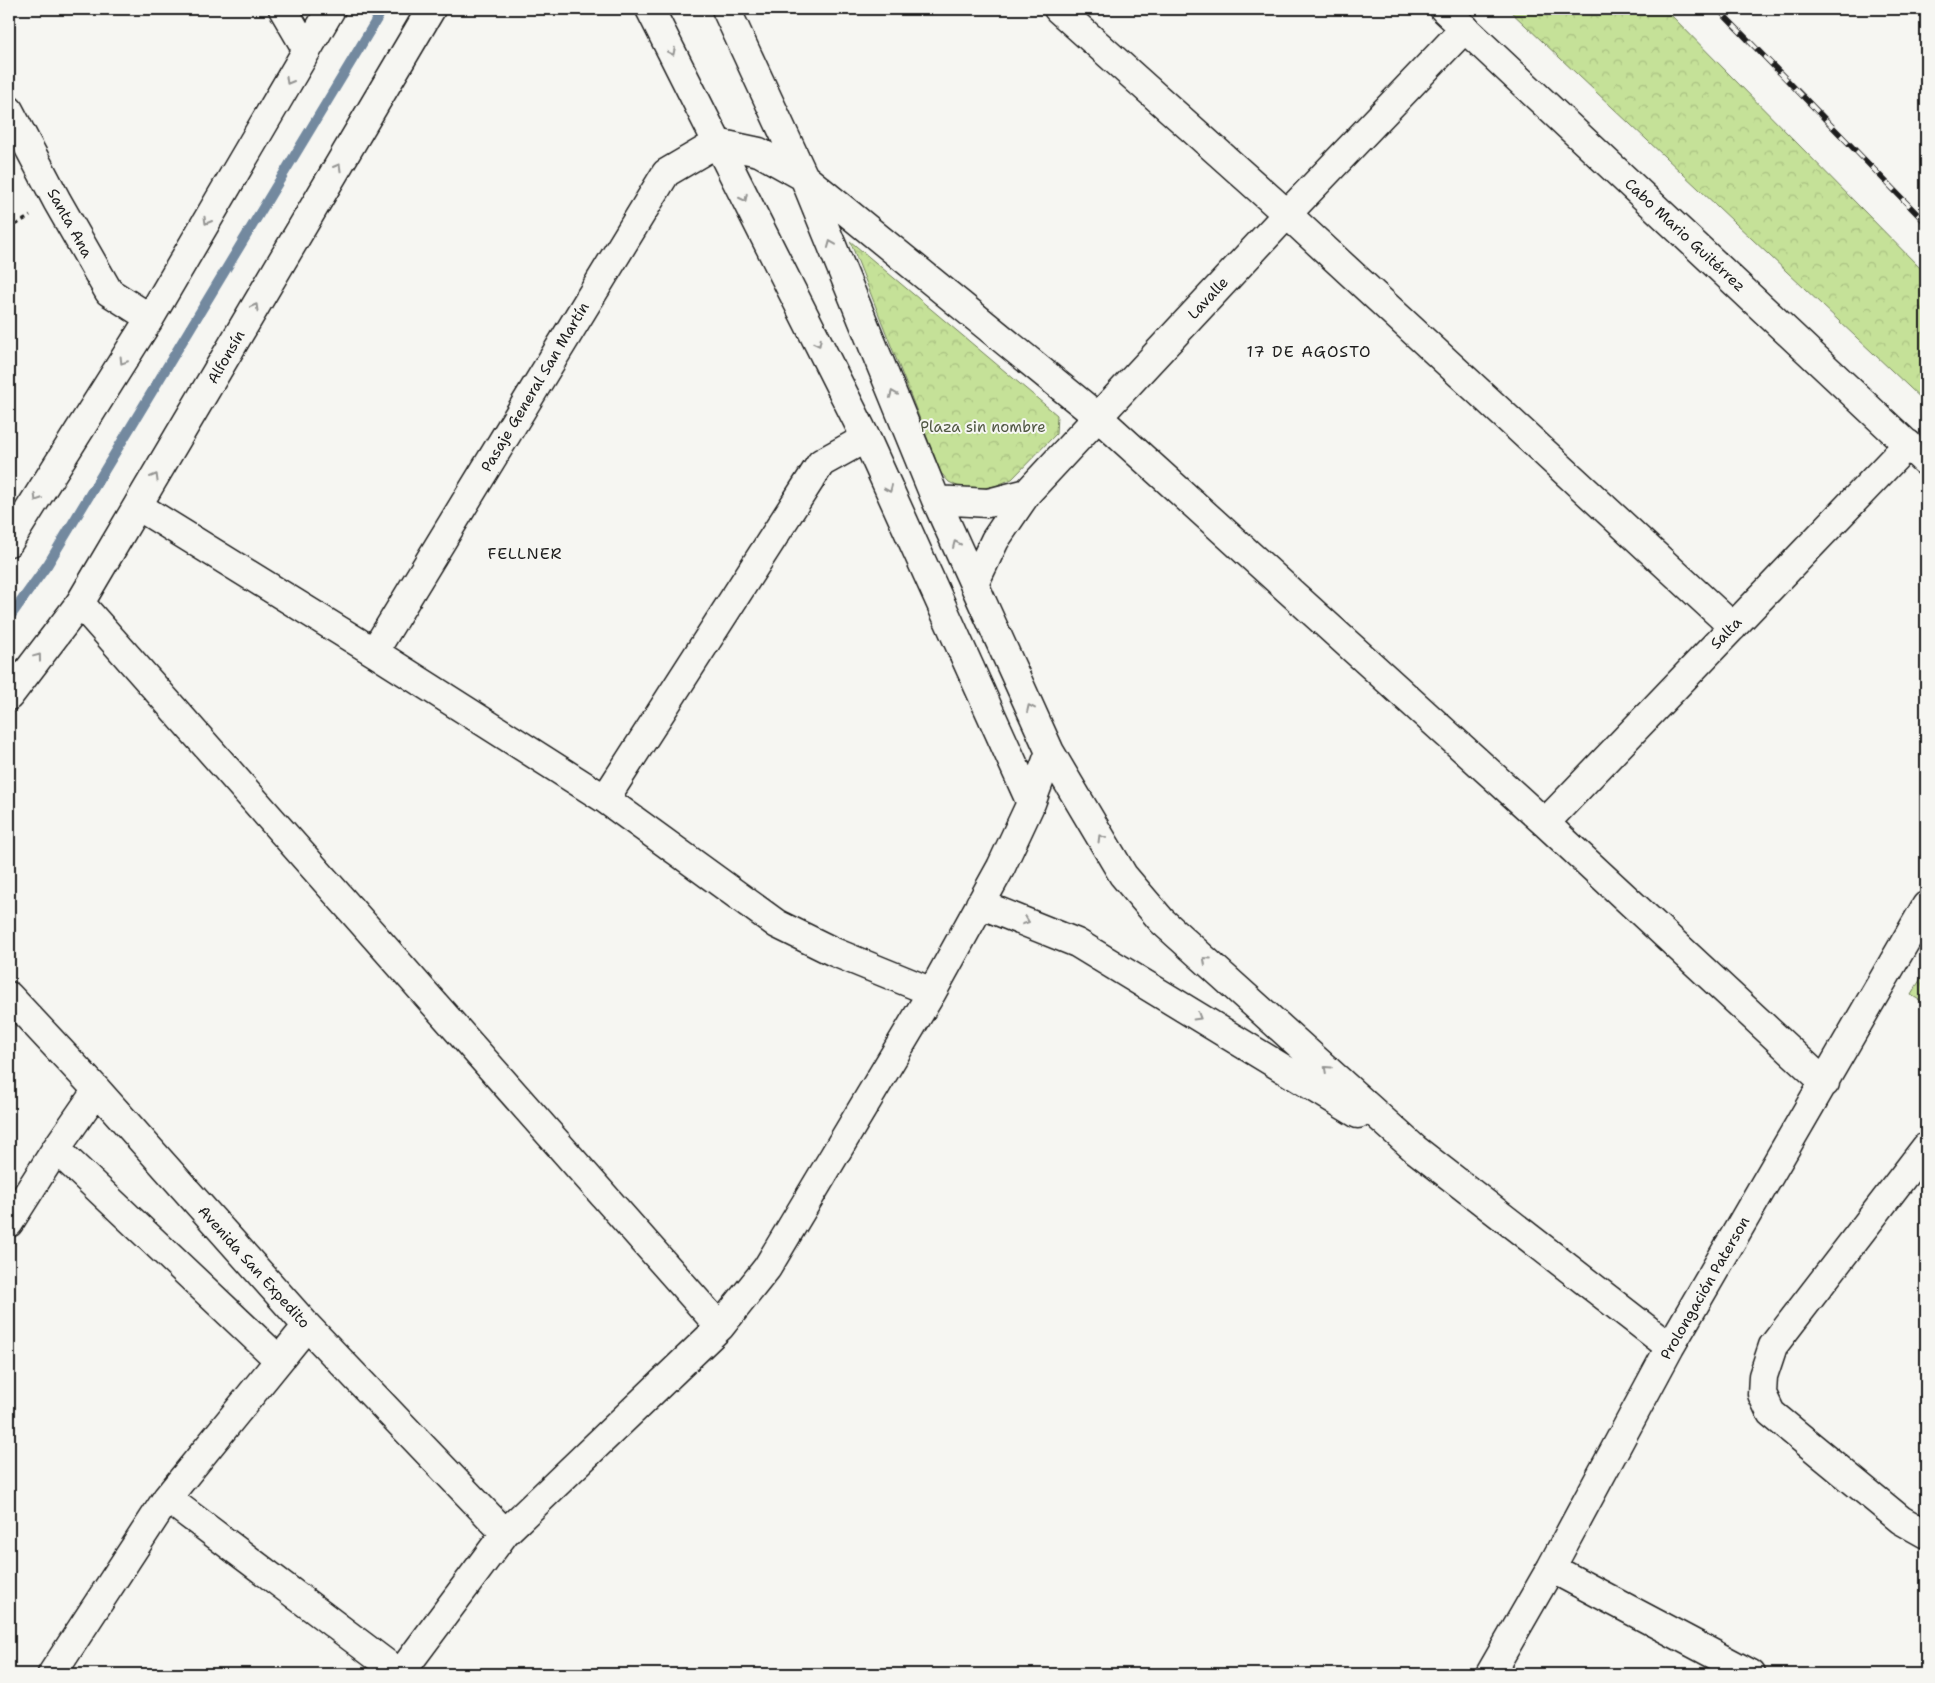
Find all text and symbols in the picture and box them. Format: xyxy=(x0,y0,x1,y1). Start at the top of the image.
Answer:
one-way arrow xyxy=(665,47,675,56)
one-way arrow xyxy=(285,76,295,85)
one-way arrow xyxy=(331,163,341,172)
street label: Cabo Mario Guitérrez xyxy=(1620,174,1750,296)
street label: Santa Ana xyxy=(43,185,98,262)
one-way arrow xyxy=(738,193,748,202)
one-way arrow xyxy=(203,216,213,225)
one-way arrow xyxy=(827,240,837,249)
street label: Lavalle xyxy=(1183,272,1233,324)
street label: Pasaje General San Martín xyxy=(476,298,594,476)
one-way arrow xyxy=(249,303,259,312)
street label: Alfonsín xyxy=(203,327,249,387)
one-way arrow xyxy=(811,338,822,347)
district label: 17 DE AGOSTO xyxy=(1247,341,1371,362)
one-way arrow xyxy=(120,355,130,364)
one-way arrow xyxy=(889,390,899,399)
park label: Plaza sin nombre xyxy=(920,417,1046,437)
one-way arrow xyxy=(149,474,159,483)
one-way arrow xyxy=(882,484,893,493)
one-way arrow xyxy=(33,493,43,502)
one-way arrow xyxy=(951,540,962,549)
district label: FELLNER xyxy=(487,543,563,564)
street label: Salta xyxy=(1706,612,1747,653)
one-way arrow xyxy=(33,654,41,663)
one-way arrow xyxy=(1026,704,1036,713)
one-way arrow xyxy=(1097,834,1107,843)
one-way arrow xyxy=(1021,915,1030,926)
one-way arrow xyxy=(1202,957,1211,966)
one-way arrow xyxy=(1193,1010,1202,1020)
one-way arrow xyxy=(1323,1066,1332,1075)
street label: Avenida San Expedito xyxy=(194,1201,314,1333)
street label: Prolongación Paterson xyxy=(1656,1213,1754,1363)

